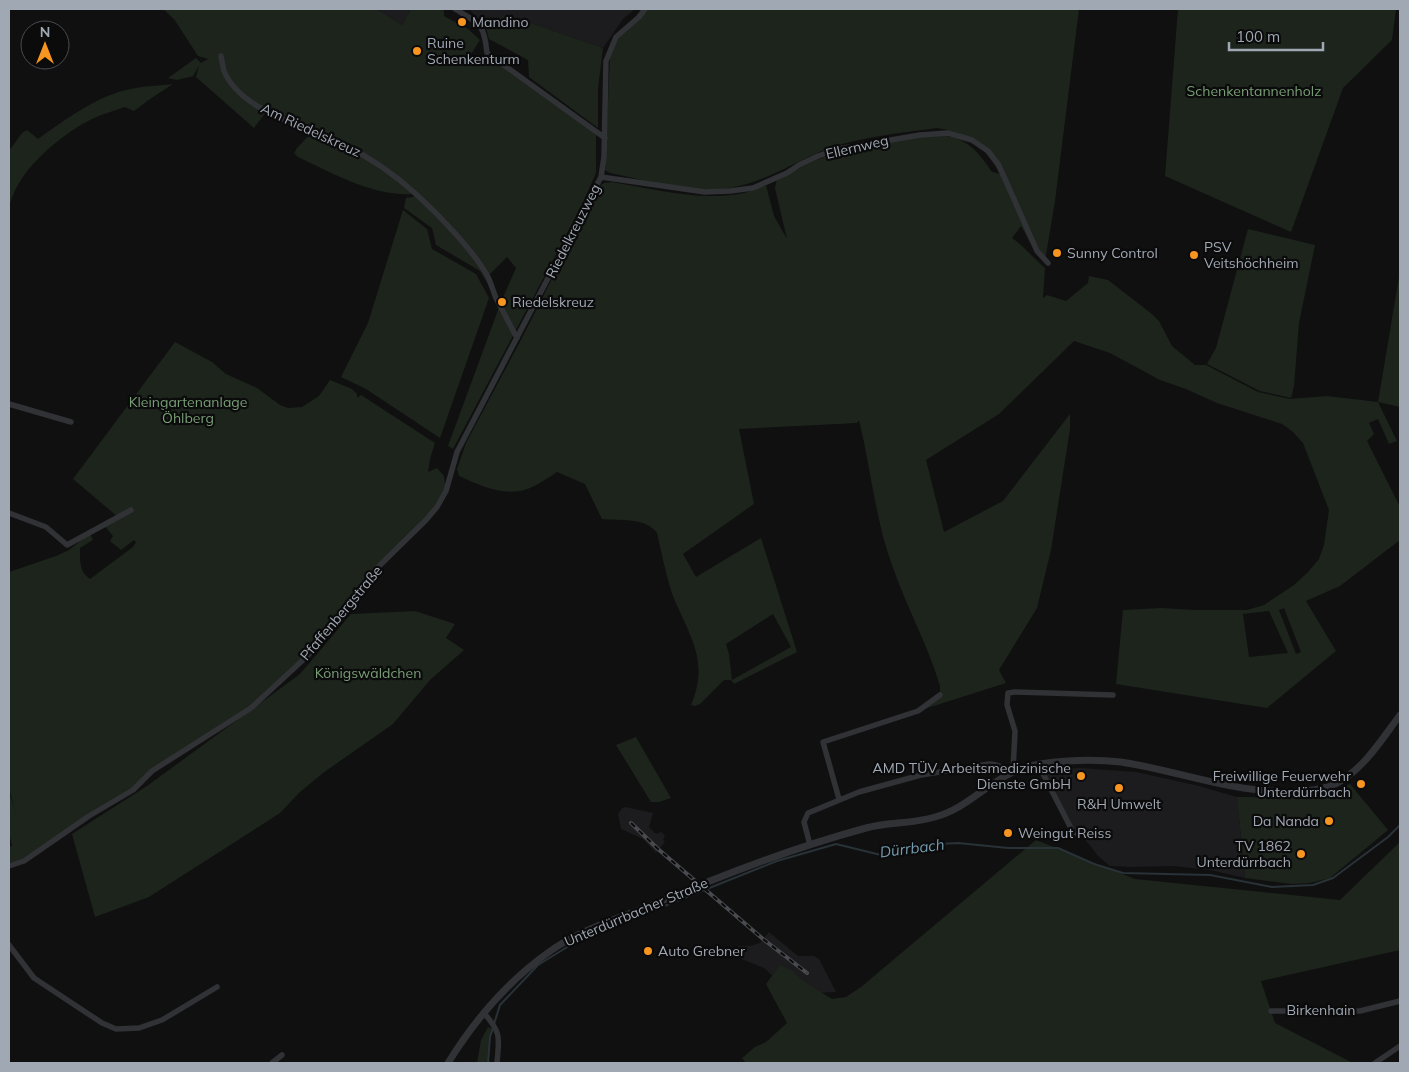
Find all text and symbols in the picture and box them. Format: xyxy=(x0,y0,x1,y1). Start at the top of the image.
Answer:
place label: Mandino xyxy=(472,13,529,31)
marker: Mandino xyxy=(456,16,468,28)
north arrow xyxy=(20,20,70,70)
scale bar xyxy=(1229,20,1323,52)
text: N xyxy=(40,23,50,41)
text: 100 m xyxy=(1236,27,1280,46)
place label: Ruine Schenkenturm xyxy=(427,34,520,68)
marker: Ruine Schenkenturm xyxy=(411,45,423,57)
park label: Schenkentannenholz xyxy=(1187,82,1321,100)
street label: Am Riedelskreuz xyxy=(258,99,364,161)
street label: Ellernweg xyxy=(824,131,890,163)
street label: Riedelkreuzweg xyxy=(542,181,604,281)
place label: PSV Veitshöchheim xyxy=(1204,238,1299,272)
place label: Sunny Control xyxy=(1067,244,1158,262)
marker: Sunny Control xyxy=(1051,247,1063,259)
marker: PSV Veitshöchheim xyxy=(1188,249,1200,261)
place label: Riedelskreuz xyxy=(512,293,594,311)
marker: Riedelskreuz xyxy=(496,296,508,308)
park label: Kleingartenanlage Öhlberg xyxy=(129,393,247,427)
street label: Pfaffenbergstraße xyxy=(296,562,386,664)
park label: Königswäldchen xyxy=(315,664,421,682)
place label: AMD TÜV Arbeitsmedizinische Dienste GmbH xyxy=(872,759,1071,793)
place label: Freiwillige Feuerwehr Unterdürrbach xyxy=(1213,767,1352,801)
marker: AMD TÜV Arbeitsmedizinische Dienste GmbH xyxy=(1075,770,1087,782)
marker: Freiwillige Feuerwehr Unterdürrbach xyxy=(1355,778,1367,790)
marker: R&H Umwelt xyxy=(1113,782,1125,794)
place label: R&H Umwelt xyxy=(1077,795,1161,813)
place label: Da Nanda xyxy=(1253,812,1319,830)
marker: Da Nanda xyxy=(1323,815,1335,827)
place label: Weingut Reiss xyxy=(1018,824,1111,842)
marker: Weingut Reiss xyxy=(1002,827,1014,839)
water label: Dürrbach xyxy=(879,835,946,861)
place label: TV 1862 Unterdürrbach xyxy=(1197,837,1291,871)
marker: TV 1862 Unterdürrbach xyxy=(1295,848,1307,860)
street label: Unterdürrbacher Straße xyxy=(561,874,711,950)
place label: Auto Grebner xyxy=(658,942,746,960)
marker: Auto Grebner xyxy=(642,945,654,957)
street label: Birkenhain xyxy=(1287,1001,1355,1019)

